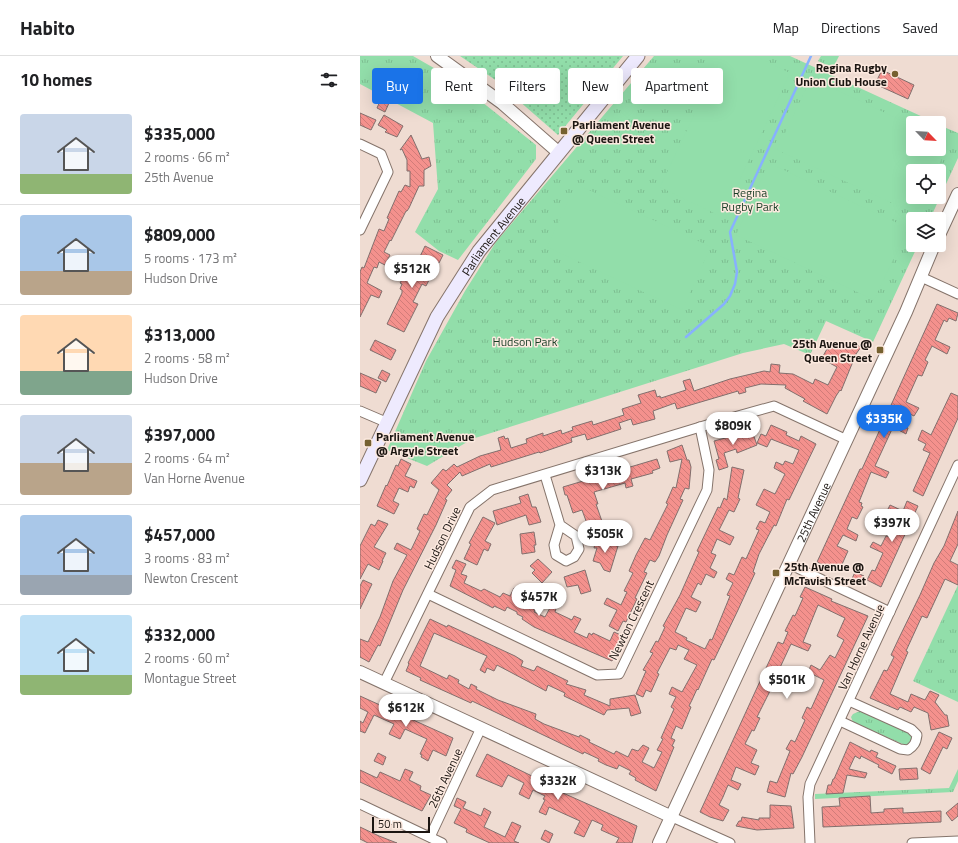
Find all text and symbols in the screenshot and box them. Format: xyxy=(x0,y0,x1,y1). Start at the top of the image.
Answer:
text: Habito xyxy=(20,13,75,42)
text: Map xyxy=(773,17,799,38)
text: Directions xyxy=(821,17,880,38)
text: Saved xyxy=(902,17,938,38)
place label: Regina Rugby Union Club House xyxy=(795,58,887,91)
text: 10 homes xyxy=(20,67,92,93)
chip: Buy xyxy=(372,68,423,104)
chip: Rent xyxy=(431,68,487,104)
chip: Filters xyxy=(495,68,560,104)
chip: New xyxy=(568,68,623,104)
chip: Apartment xyxy=(631,68,723,104)
icon: filters xyxy=(318,69,340,91)
marker: Regina Rugby Union Club House xyxy=(890,69,900,79)
place label: Parliament Avenue @ Queen Street xyxy=(572,115,670,148)
north arrow xyxy=(906,116,946,156)
map controls xyxy=(906,116,946,252)
text: $335,000 xyxy=(144,121,215,147)
marker: Parliament Avenue @ Queen Street xyxy=(559,126,569,136)
icon: home xyxy=(52,130,100,178)
text: 2 rooms · 66 m² xyxy=(144,147,230,167)
button: locate xyxy=(906,164,946,204)
text: 25th Avenue xyxy=(144,167,214,187)
park label: Regina Rugby Park xyxy=(721,183,779,216)
street label: Parliament Avenue xyxy=(456,192,530,279)
button: layers xyxy=(906,212,946,252)
text: $809,000 xyxy=(144,222,215,248)
icon: home xyxy=(52,231,100,279)
text: 5 rooms · 173 m² xyxy=(144,248,237,268)
pin: $512K xyxy=(384,255,440,289)
text: $512K xyxy=(394,258,430,278)
text: Hudson Drive xyxy=(144,268,218,288)
text: $313,000 xyxy=(144,322,215,348)
icon: home xyxy=(52,331,100,379)
park label: Hudson Park xyxy=(493,332,558,351)
place label: 25th Avenue @ Queen Street xyxy=(792,334,873,367)
marker: 25th Avenue @ Queen Street xyxy=(875,345,885,355)
text: 2 rooms · 58 m² xyxy=(144,348,230,368)
text: Hudson Drive xyxy=(144,368,218,388)
pin: $335K xyxy=(856,405,912,439)
text: $335K xyxy=(866,408,902,428)
pin: $809K xyxy=(705,412,761,446)
text: $809K xyxy=(715,415,751,435)
text: $397,000 xyxy=(144,422,215,448)
place label: Parliament Avenue @ Argyle Street xyxy=(376,427,474,460)
icon: home xyxy=(52,431,100,479)
marker: Parliament Avenue @ Argyle Street xyxy=(363,438,373,448)
text: 2 rooms · 64 m² xyxy=(144,448,230,468)
pin: $313K xyxy=(575,457,631,491)
text: $313K xyxy=(585,460,621,480)
text: Van Horne Avenue xyxy=(144,468,245,488)
street label: 25th Avenue xyxy=(791,479,835,545)
street label: Hudson Drive xyxy=(419,503,465,573)
pin: $397K xyxy=(864,509,920,543)
text: $397K xyxy=(874,512,910,532)
pin: $505K xyxy=(577,520,633,554)
text: $457,000 xyxy=(144,522,215,548)
text: $505K xyxy=(587,523,623,543)
icon: home xyxy=(52,531,100,579)
text: 3 rooms · 83 m² xyxy=(144,548,230,568)
place label: 25th Avenue @ McTavish Street xyxy=(784,557,867,590)
text: Newton Crescent xyxy=(144,568,238,588)
marker: 25th Avenue @ McTavish Street xyxy=(771,568,781,578)
street label: Newton Crescent xyxy=(603,576,659,663)
pin: $457K xyxy=(511,583,567,617)
text: $457K xyxy=(521,586,557,606)
street label: Van Horne Avenue xyxy=(833,601,889,693)
text: $332,000 xyxy=(144,622,215,648)
icon: home xyxy=(52,631,100,679)
text: 2 rooms · 60 m² xyxy=(144,648,230,668)
pin: $501K xyxy=(759,666,815,700)
text: Montague Street xyxy=(144,668,236,688)
text: $501K xyxy=(769,669,805,689)
pin: $612K xyxy=(378,694,434,728)
text: $612K xyxy=(388,697,424,717)
street label: 26th Avenue xyxy=(423,745,467,811)
pin: $332K xyxy=(530,767,586,801)
text: $332K xyxy=(540,770,576,790)
scale bar xyxy=(372,815,430,834)
text: 50 m xyxy=(378,816,402,832)

